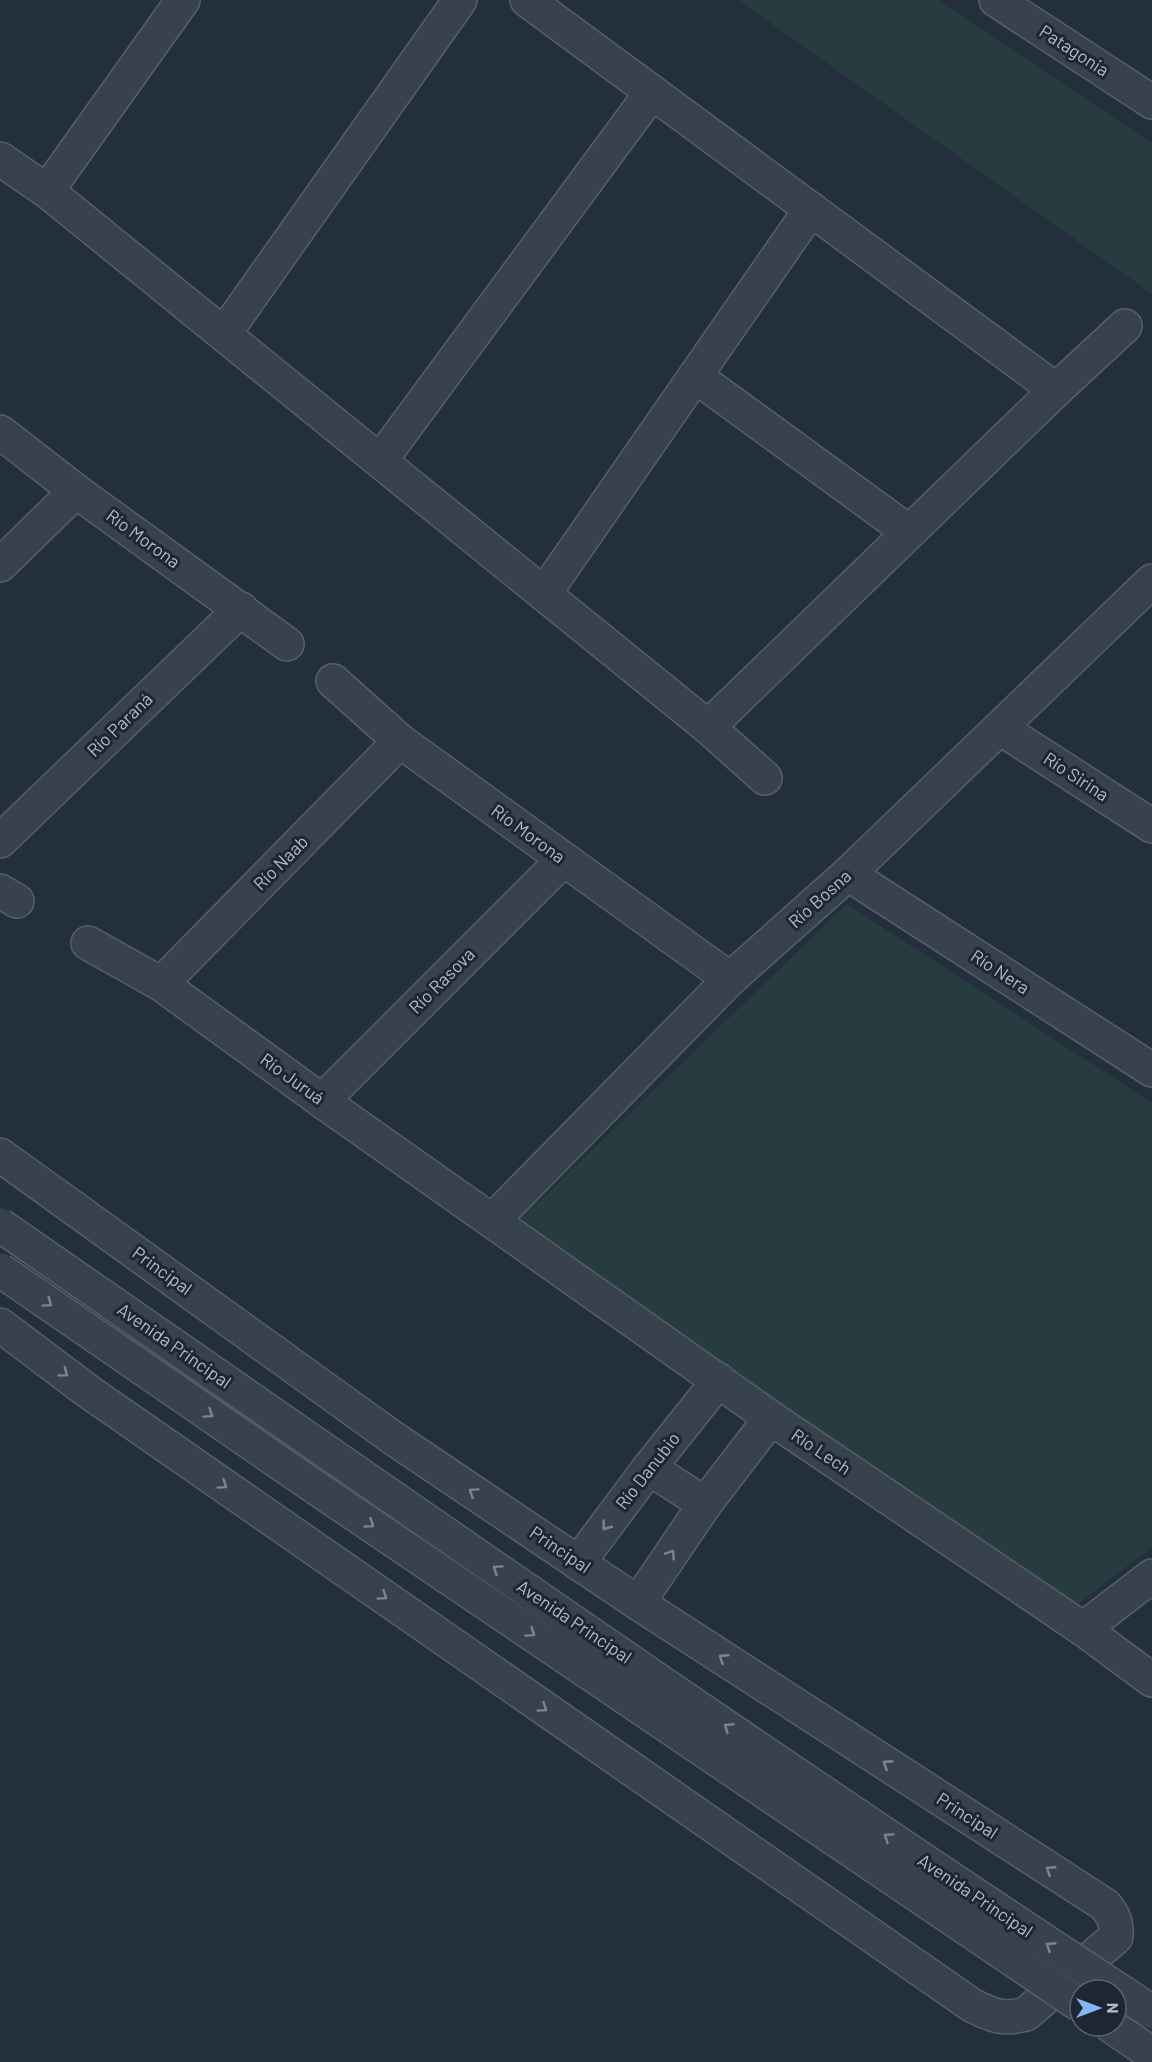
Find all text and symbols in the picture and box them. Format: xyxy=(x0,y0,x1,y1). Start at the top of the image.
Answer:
street label: Patagonia xyxy=(1036,20,1113,81)
street label: Río Morona xyxy=(102,504,185,572)
street label: Río Paraná xyxy=(82,688,157,761)
street label: Río Sirina xyxy=(1040,747,1113,805)
street label: Río Morona xyxy=(487,799,570,867)
street label: Río Naab xyxy=(248,830,312,894)
street label: Río Bosna xyxy=(783,864,855,932)
street label: Río Rasova xyxy=(404,943,479,1018)
street label: Río Nera xyxy=(967,944,1034,998)
street label: Río Juruá xyxy=(256,1048,329,1109)
street label: Principal xyxy=(128,1241,197,1299)
one-way arrow xyxy=(42,1296,53,1307)
street label: Avenida Principal xyxy=(113,1298,236,1393)
one-way arrow xyxy=(57,1365,68,1376)
one-way arrow xyxy=(202,1407,213,1418)
street label: Río Lech xyxy=(788,1423,856,1479)
street label: Río Danubio xyxy=(610,1427,684,1513)
one-way arrow xyxy=(216,1478,227,1489)
one-way arrow xyxy=(469,1488,480,1499)
one-way arrow xyxy=(363,1517,374,1528)
one-way arrow xyxy=(602,1519,613,1530)
street label: Principal xyxy=(526,1521,595,1577)
one-way arrow xyxy=(664,1550,675,1561)
one-way arrow xyxy=(493,1565,504,1576)
street label: Avenida Principal xyxy=(513,1575,636,1668)
one-way arrow xyxy=(377,1589,388,1600)
one-way arrow xyxy=(524,1626,535,1637)
one-way arrow xyxy=(719,1654,730,1665)
one-way arrow xyxy=(537,1701,548,1712)
one-way arrow xyxy=(723,1723,734,1734)
one-way arrow xyxy=(883,1760,894,1771)
street label: Principal xyxy=(933,1787,1002,1843)
one-way arrow xyxy=(884,1833,895,1844)
street label: Avenida Principal xyxy=(914,1849,1037,1942)
one-way arrow xyxy=(1046,1866,1057,1877)
one-way arrow xyxy=(1046,1942,1057,1953)
north arrow xyxy=(1068,1978,1128,2038)
text: N xyxy=(1104,2003,1123,2013)

